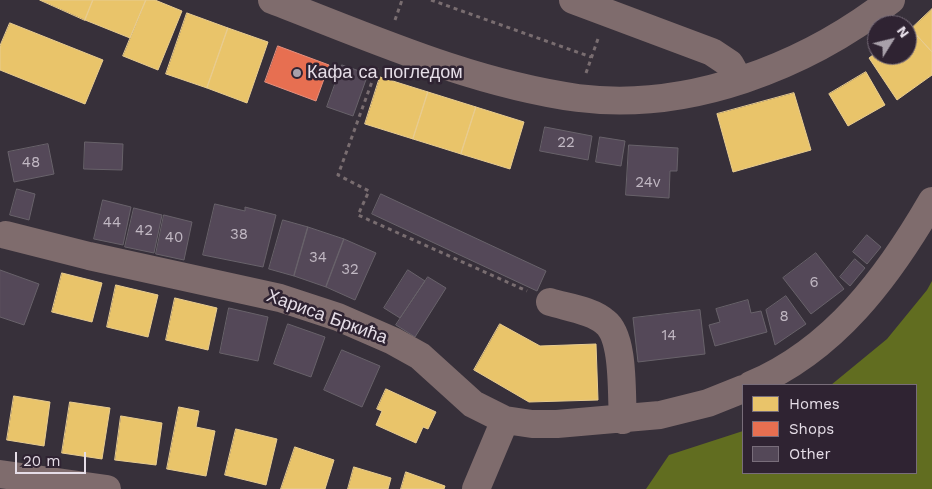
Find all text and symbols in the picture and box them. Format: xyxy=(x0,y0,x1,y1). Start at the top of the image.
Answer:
north arrow xyxy=(867,15,917,65)
text: N xyxy=(894,23,913,41)
place label: Кафа са погледом xyxy=(307,62,463,84)
marker: Кафа са погледом xyxy=(291,67,303,79)
house number: 22 xyxy=(557,134,575,152)
house number: 48 xyxy=(22,154,40,172)
house number: 24v xyxy=(635,174,661,192)
house number: 44 xyxy=(103,214,121,232)
house number: 42 xyxy=(135,222,153,240)
house number: 38 xyxy=(230,226,248,244)
house number: 40 xyxy=(165,229,183,247)
house number: 34 xyxy=(309,249,327,267)
house number: 32 xyxy=(341,261,359,279)
house number: 6 xyxy=(809,274,819,292)
street label: Хариса Бркића xyxy=(264,285,390,349)
house number: 8 xyxy=(779,308,789,326)
house number: 14 xyxy=(661,327,677,345)
legend xyxy=(742,384,917,474)
text: Homes xyxy=(789,395,840,413)
text: Shops xyxy=(789,420,834,438)
scale bar xyxy=(18,442,89,474)
text: Other xyxy=(789,445,831,463)
text: 20 m xyxy=(23,452,61,470)

